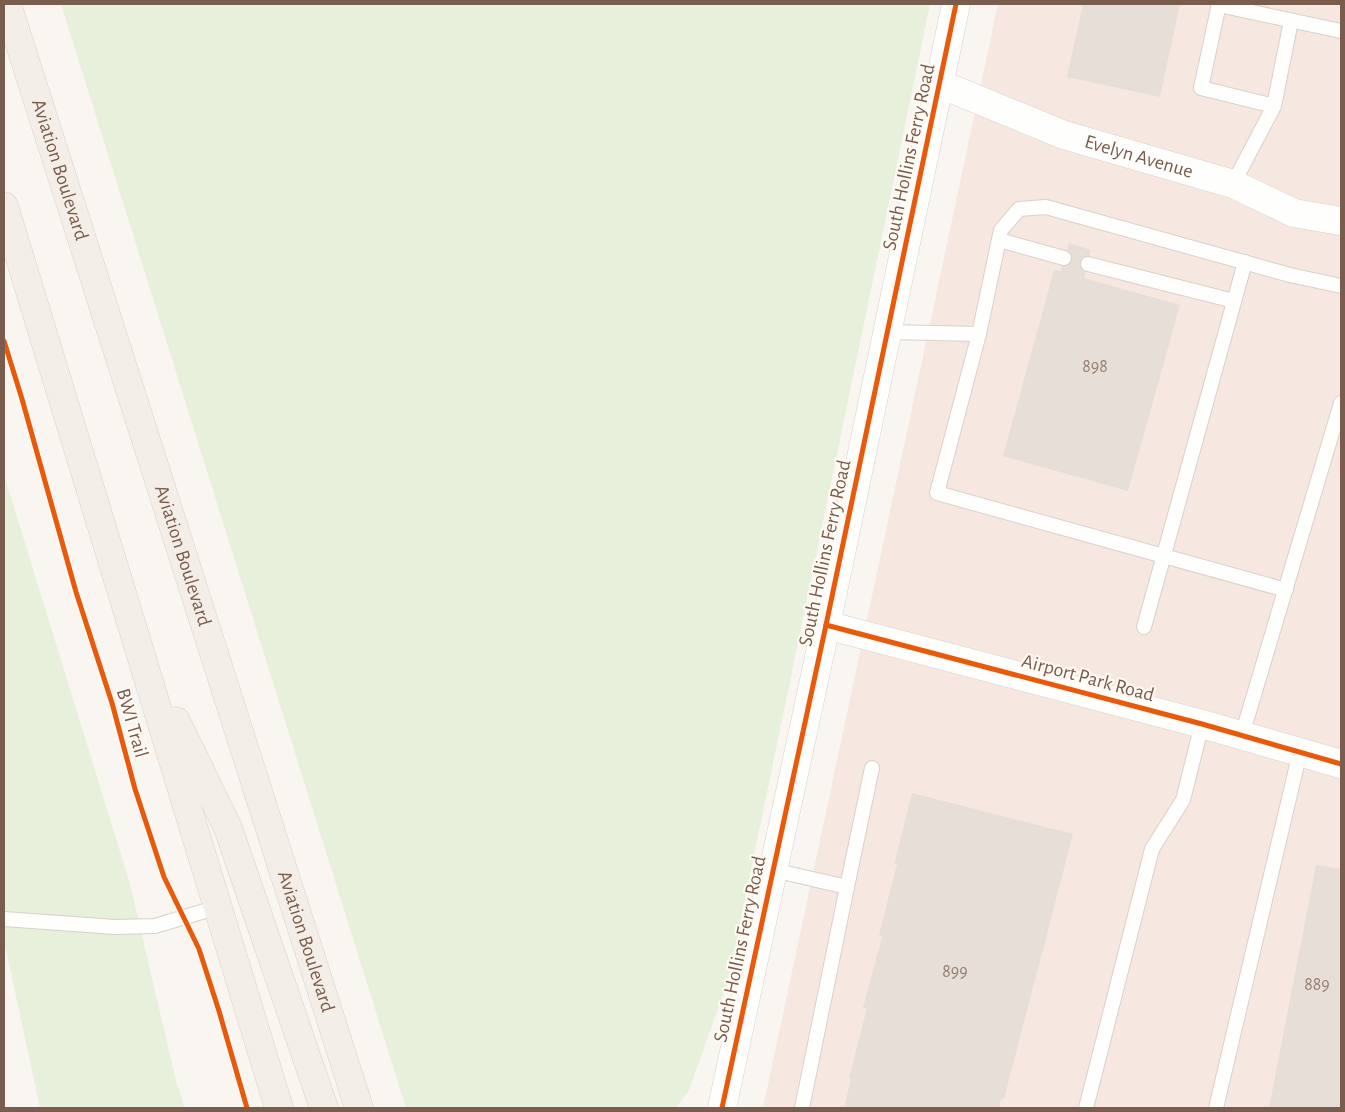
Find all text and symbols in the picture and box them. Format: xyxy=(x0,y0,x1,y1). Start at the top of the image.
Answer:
street label: South Hollins Ferry Road xyxy=(879,62,939,252)
street label: Aviation Boulevard xyxy=(28,97,92,243)
street label: Evelyn Avenue xyxy=(1082,132,1195,182)
house number: 898 xyxy=(1082,358,1108,376)
street label: South Hollins Ferry Road xyxy=(795,458,855,648)
street label: Aviation Boulevard xyxy=(151,483,215,629)
street label: Airport Park Road xyxy=(1020,651,1156,705)
street label: BWI Trail xyxy=(113,686,151,760)
street label: South Hollins Ferry Road xyxy=(710,854,770,1044)
street label: Aviation Boulevard xyxy=(274,868,338,1015)
house number: 899 xyxy=(942,963,968,981)
house number: 889 xyxy=(1304,976,1330,994)

